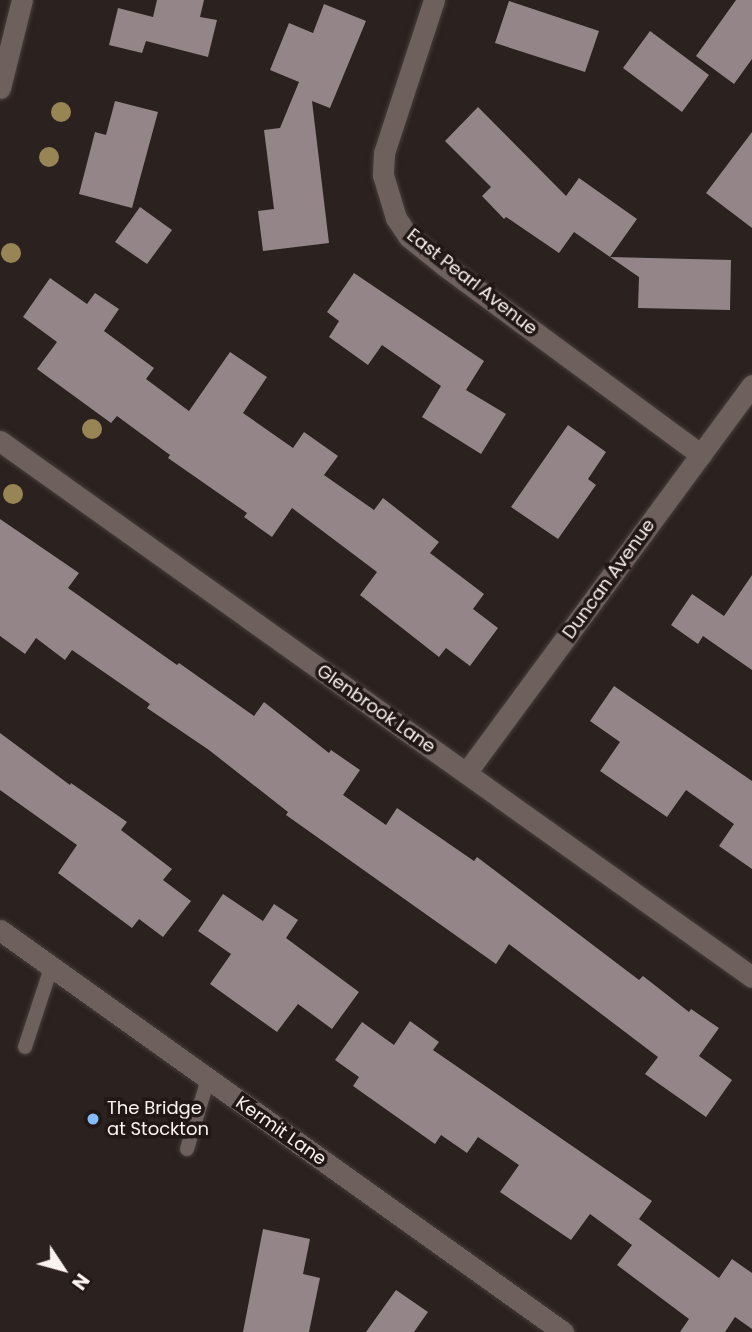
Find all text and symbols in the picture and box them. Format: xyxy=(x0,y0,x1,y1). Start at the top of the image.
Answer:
street label: East Pearl Avenue xyxy=(403,224,541,340)
street label: Duncan Avenue xyxy=(558,515,660,643)
street label: Glenbrook Lane xyxy=(313,660,439,758)
street label: Kermit Lane xyxy=(232,1092,330,1170)
place label: The Bridge at Stockton xyxy=(107,1098,209,1140)
marker: The Bridge at Stockton xyxy=(85,1111,101,1127)
north arrow xyxy=(28,1234,98,1304)
text: N xyxy=(65,1268,96,1295)

